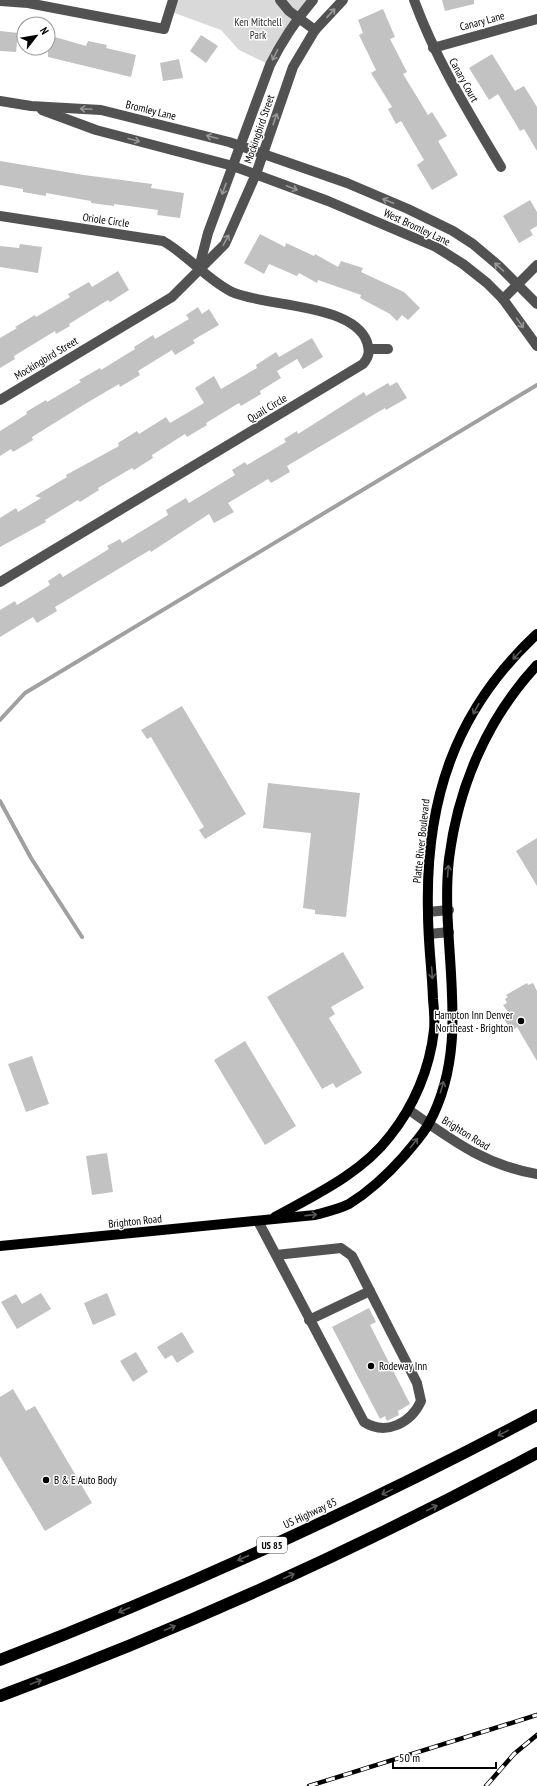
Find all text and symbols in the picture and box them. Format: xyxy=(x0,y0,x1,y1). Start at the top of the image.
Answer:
one-way arrow xyxy=(326,8,335,18)
street label: Canary Lane xyxy=(458,8,506,34)
park label: Ken Mitchell Park xyxy=(234,15,282,42)
north arrow xyxy=(16,16,56,56)
text: N xyxy=(37,25,52,37)
one-way arrow xyxy=(271,49,278,61)
street label: Canary Court xyxy=(446,56,482,104)
street label: Mockingbird Street xyxy=(241,93,277,165)
street label: Bromley Lane xyxy=(124,97,178,123)
one-way arrow xyxy=(80,105,93,113)
one-way arrow xyxy=(272,113,279,126)
one-way arrow xyxy=(206,133,219,140)
one-way arrow xyxy=(127,136,140,144)
one-way arrow xyxy=(220,183,228,195)
one-way arrow xyxy=(286,184,298,192)
one-way arrow xyxy=(383,196,395,204)
street label: West Bromley Lane xyxy=(381,205,453,249)
street label: Oriole Circle xyxy=(82,210,131,230)
one-way arrow xyxy=(223,234,230,246)
one-way arrow xyxy=(494,262,505,271)
one-way arrow xyxy=(516,317,524,328)
street label: Mockingbird Street xyxy=(12,333,80,383)
street label: Quail Circle xyxy=(245,390,290,425)
one-way arrow xyxy=(512,650,521,660)
one-way arrow xyxy=(471,703,479,715)
street label: Platte River Boulevard xyxy=(410,798,432,884)
one-way arrow xyxy=(445,865,452,878)
one-way arrow xyxy=(428,966,436,979)
place label: Hampton Inn Denver Northeast - Brighton xyxy=(434,1008,513,1035)
marker: Hampton Inn Denver Northeast - Brighton xyxy=(516,1016,526,1026)
one-way arrow xyxy=(439,1081,447,1094)
street label: Brighton Road xyxy=(439,1113,493,1153)
one-way arrow xyxy=(410,1138,419,1149)
street label: Brighton Road xyxy=(108,1211,163,1231)
one-way arrow xyxy=(304,1212,317,1219)
place label: Rodeway Inn xyxy=(379,1359,427,1373)
marker: Rodeway Inn xyxy=(366,1361,376,1371)
one-way arrow xyxy=(497,1430,509,1437)
place label: B & E Auto Body xyxy=(54,1473,118,1487)
marker: B & E Auto Body xyxy=(41,1475,51,1485)
one-way arrow xyxy=(381,1489,393,1496)
street label: US Highway 85 xyxy=(281,1494,339,1532)
one-way arrow xyxy=(426,1504,438,1511)
road number: US 85 xyxy=(257,1537,287,1553)
one-way arrow xyxy=(238,1555,250,1562)
one-way arrow xyxy=(282,1571,294,1579)
one-way arrow xyxy=(119,1607,131,1615)
one-way arrow xyxy=(163,1623,175,1631)
one-way arrow xyxy=(30,1677,42,1685)
scale bar xyxy=(393,1744,496,1770)
text: 50 m xyxy=(399,1750,420,1765)

